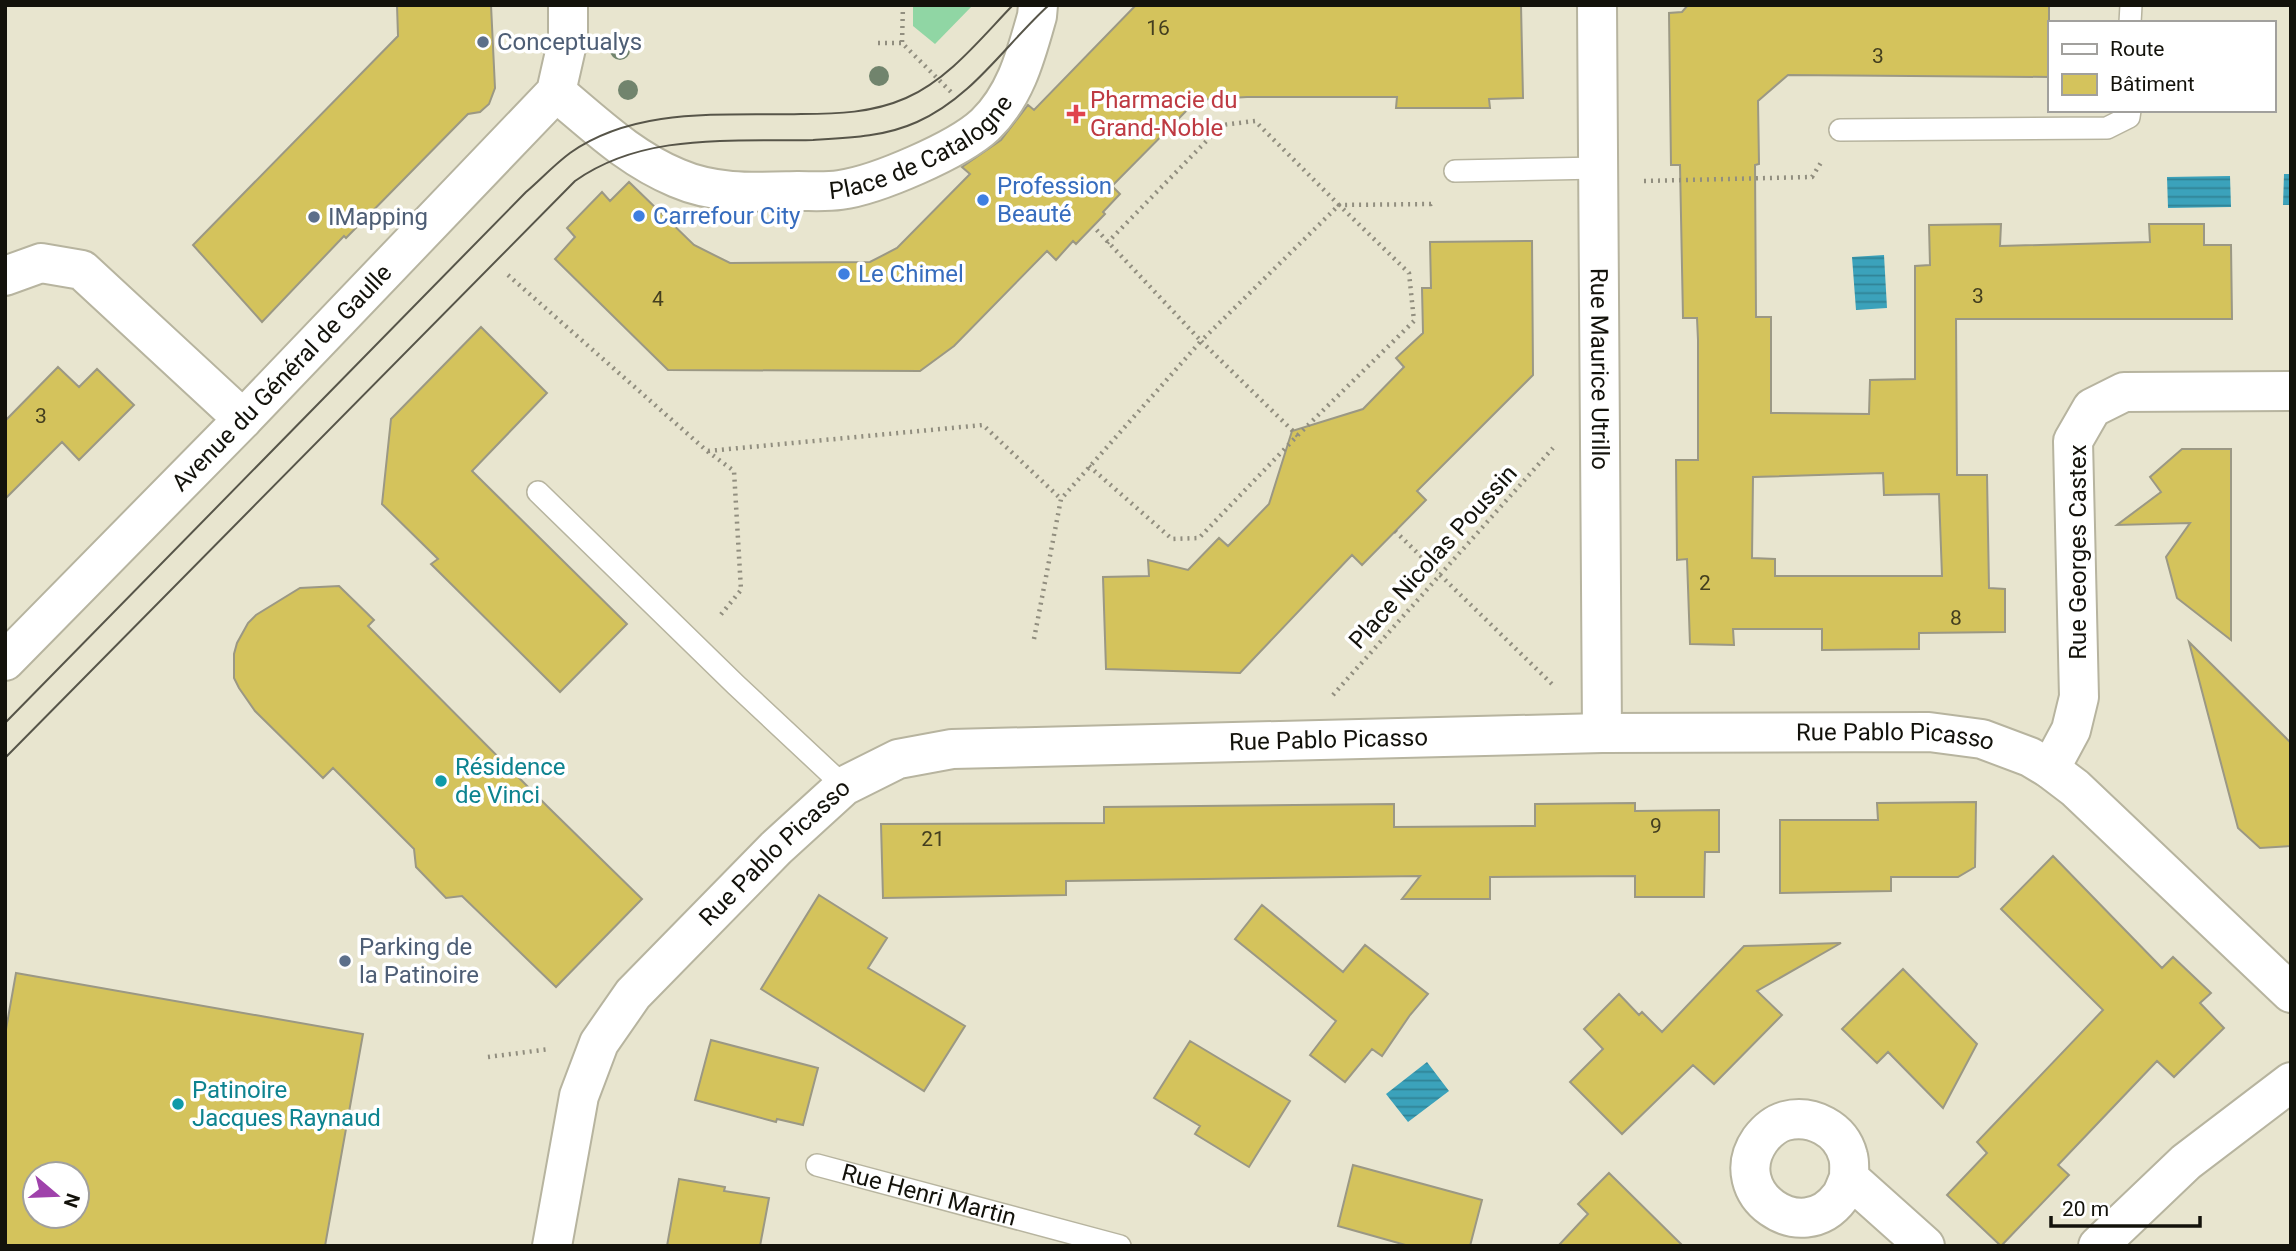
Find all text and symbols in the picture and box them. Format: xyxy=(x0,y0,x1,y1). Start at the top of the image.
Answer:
house number: 16 xyxy=(1146,16,1170,40)
legend xyxy=(2048,21,2275,112)
place label: Conceptualys xyxy=(497,28,642,56)
marker: Conceptualys xyxy=(475,34,491,50)
text: Route xyxy=(2110,37,2165,61)
house number: 3 xyxy=(1872,44,1884,68)
text: Bâtiment xyxy=(2110,72,2195,96)
place label: Pharmacie du Grand-Noble xyxy=(1090,86,1238,142)
street label: Place de Catalogne xyxy=(828,90,1018,205)
marker: Pharmacie du Grand-Noble xyxy=(1068,106,1084,122)
place label: Profession Beauté xyxy=(997,172,1112,228)
marker: Profession Beauté xyxy=(975,192,991,208)
place label: Carrefour City xyxy=(653,202,801,230)
place label: IMapping xyxy=(328,203,428,231)
marker: Carrefour City xyxy=(631,208,647,224)
marker: IMapping xyxy=(306,209,322,225)
street label: Avenue du Général de Gaulle xyxy=(166,259,397,497)
place label: Le Chimel xyxy=(858,260,964,288)
marker: Le Chimel xyxy=(836,266,852,282)
street label: Rue Maurice Utrillo xyxy=(1585,268,1614,470)
house number: 3 xyxy=(1972,284,1984,308)
house number: 4 xyxy=(652,287,664,311)
house number: 3 xyxy=(35,404,47,428)
street label: Rue Georges Castex xyxy=(2064,444,2092,660)
street label: Place Nicolas Poussin xyxy=(1343,459,1523,655)
house number: 2 xyxy=(1699,571,1711,595)
house number: 8 xyxy=(1950,606,1962,630)
street label: Rue Pablo Picasso xyxy=(1796,718,1999,756)
street label: Rue Pablo Picasso xyxy=(1229,723,1428,756)
place label: Résidence de Vinci xyxy=(455,753,566,809)
marker: Résidence de Vinci xyxy=(433,773,449,789)
street label: Rue Pablo Picasso xyxy=(694,773,856,932)
house number: 9 xyxy=(1650,814,1662,838)
house number: 21 xyxy=(921,827,945,851)
place label: Parking de la Patinoire xyxy=(359,933,479,989)
marker: Parking de la Patinoire xyxy=(337,953,353,969)
place label: Patinoire Jacques Raynaud xyxy=(192,1076,381,1132)
marker: Patinoire Jacques Raynaud xyxy=(170,1096,186,1112)
street label: Rue Henri Martin xyxy=(839,1158,1019,1232)
north arrow xyxy=(21,1160,91,1230)
scale bar xyxy=(2051,1184,2200,1228)
text: N xyxy=(59,1190,85,1210)
text: 20 m xyxy=(2062,1197,2109,1221)

